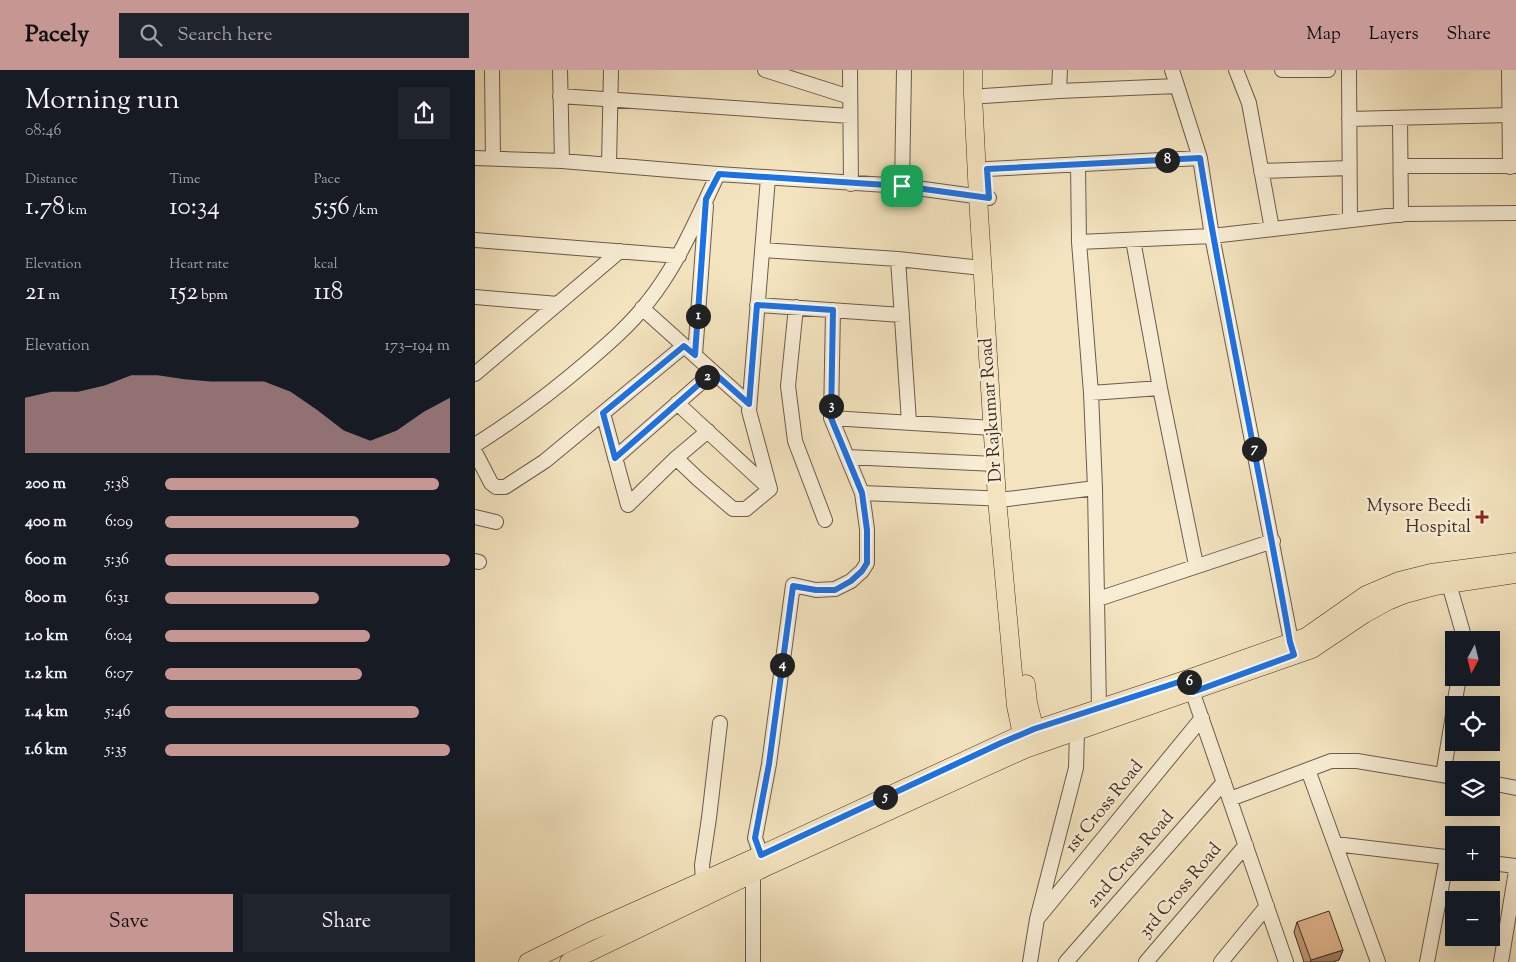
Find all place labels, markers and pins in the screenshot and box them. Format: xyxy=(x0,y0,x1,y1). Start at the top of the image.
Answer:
pin: 8 xyxy=(1155,148,1179,172)
pin xyxy=(881,165,923,207)
pin: 1 xyxy=(685,304,711,328)
pin: 2 xyxy=(695,364,719,390)
pin: 3 xyxy=(819,394,843,418)
pin: 7 xyxy=(1241,436,1267,462)
place label: Mysore Beedi Hospital xyxy=(1366,494,1471,541)
marker: Mysore Beedi Hospital xyxy=(1475,510,1489,524)
pin: 4 xyxy=(769,652,795,678)
pin: 6 xyxy=(1177,670,1201,694)
pin: 5 xyxy=(873,784,897,810)

